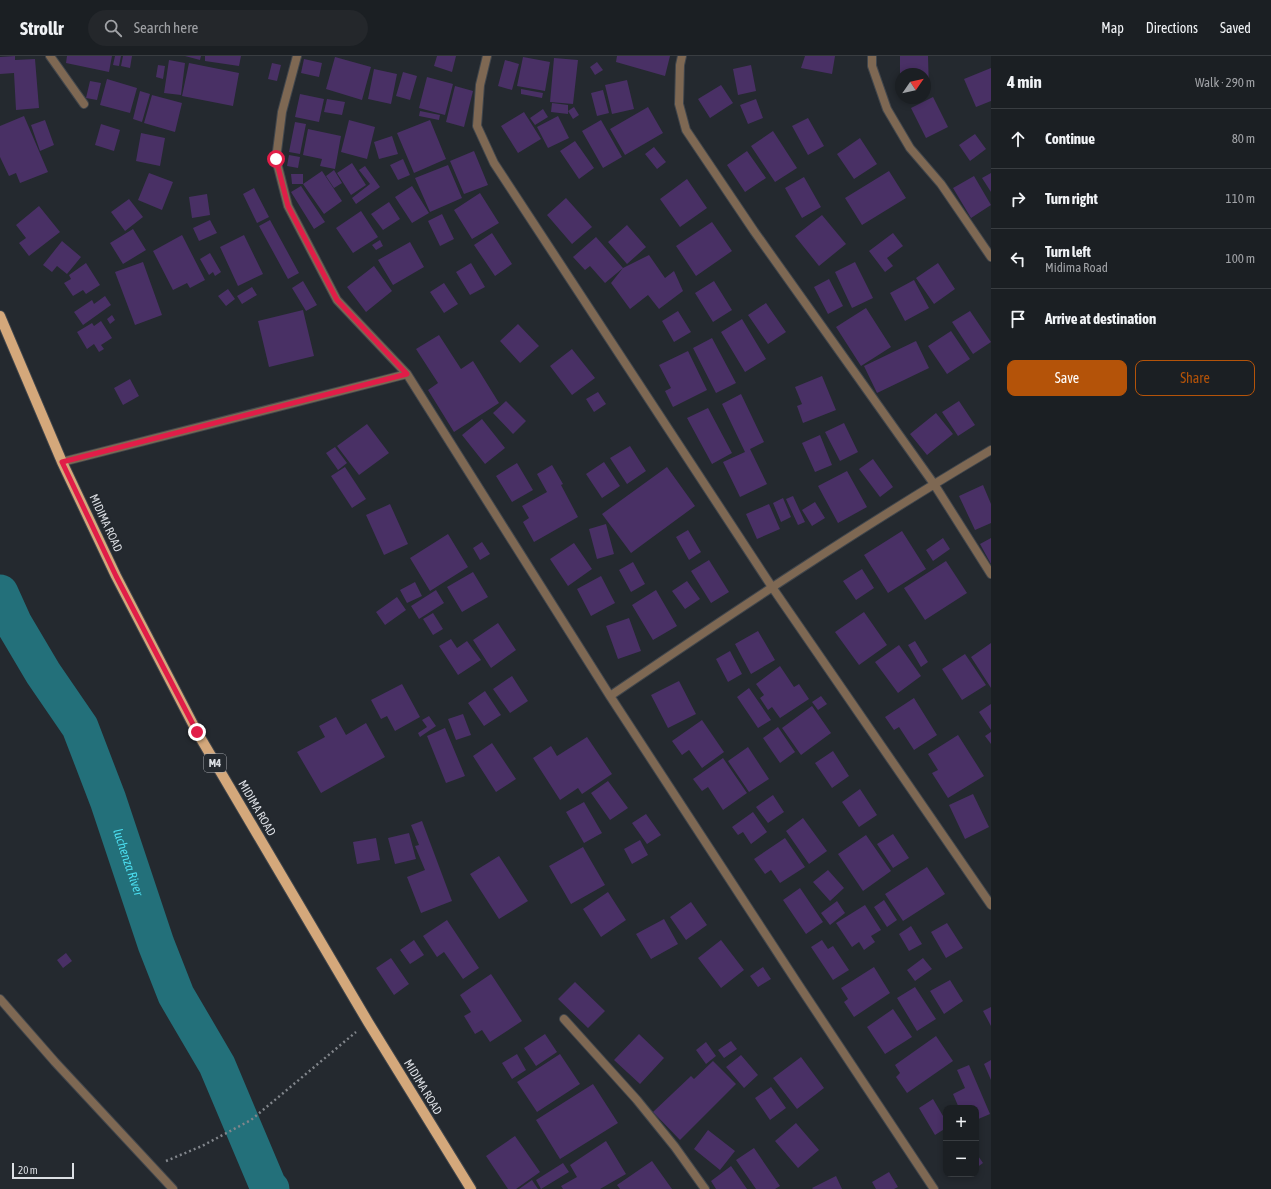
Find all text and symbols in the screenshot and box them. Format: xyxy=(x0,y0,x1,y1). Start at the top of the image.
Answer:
search box xyxy=(88,10,368,46)
text: Strollr xyxy=(20,17,64,39)
icon: search xyxy=(102,17,124,39)
text: Search here xyxy=(134,19,198,36)
text: Map xyxy=(1101,20,1124,36)
text: Directions xyxy=(1146,20,1198,36)
text: Saved xyxy=(1220,20,1251,36)
north arrow xyxy=(895,68,931,104)
text: 4 min xyxy=(1007,72,1042,92)
text: Walk · 290 m xyxy=(1195,75,1255,90)
icon: ahead xyxy=(1007,128,1029,150)
text: Continue xyxy=(1045,130,1095,147)
text: 80 m xyxy=(1232,131,1255,146)
route start xyxy=(267,150,285,168)
icon: right xyxy=(1007,188,1029,210)
text: Turn right xyxy=(1045,190,1098,207)
text: 110 m xyxy=(1226,191,1255,206)
text: Turn left xyxy=(1045,243,1091,260)
icon: left xyxy=(1007,248,1029,270)
text: 100 m xyxy=(1226,251,1255,266)
text: Midima Road xyxy=(1045,260,1108,275)
icon: arrive xyxy=(1007,308,1029,330)
text: Arrive at destination xyxy=(1045,310,1156,327)
button: Save xyxy=(1007,360,1127,396)
button: Share xyxy=(1135,360,1255,396)
street label: MIDIMA ROAD xyxy=(87,492,126,554)
route end xyxy=(188,723,206,741)
road number: M4 xyxy=(204,754,226,772)
street label: MIDIMA ROAD xyxy=(235,778,279,839)
water label: luchenza River xyxy=(110,827,147,899)
street label: MIDIMA ROAD xyxy=(401,1057,445,1117)
map controls xyxy=(943,1105,979,1177)
button: + xyxy=(943,1105,979,1141)
button: − xyxy=(943,1141,979,1177)
scale bar xyxy=(12,1161,74,1180)
text: 20 m xyxy=(18,1164,38,1176)

